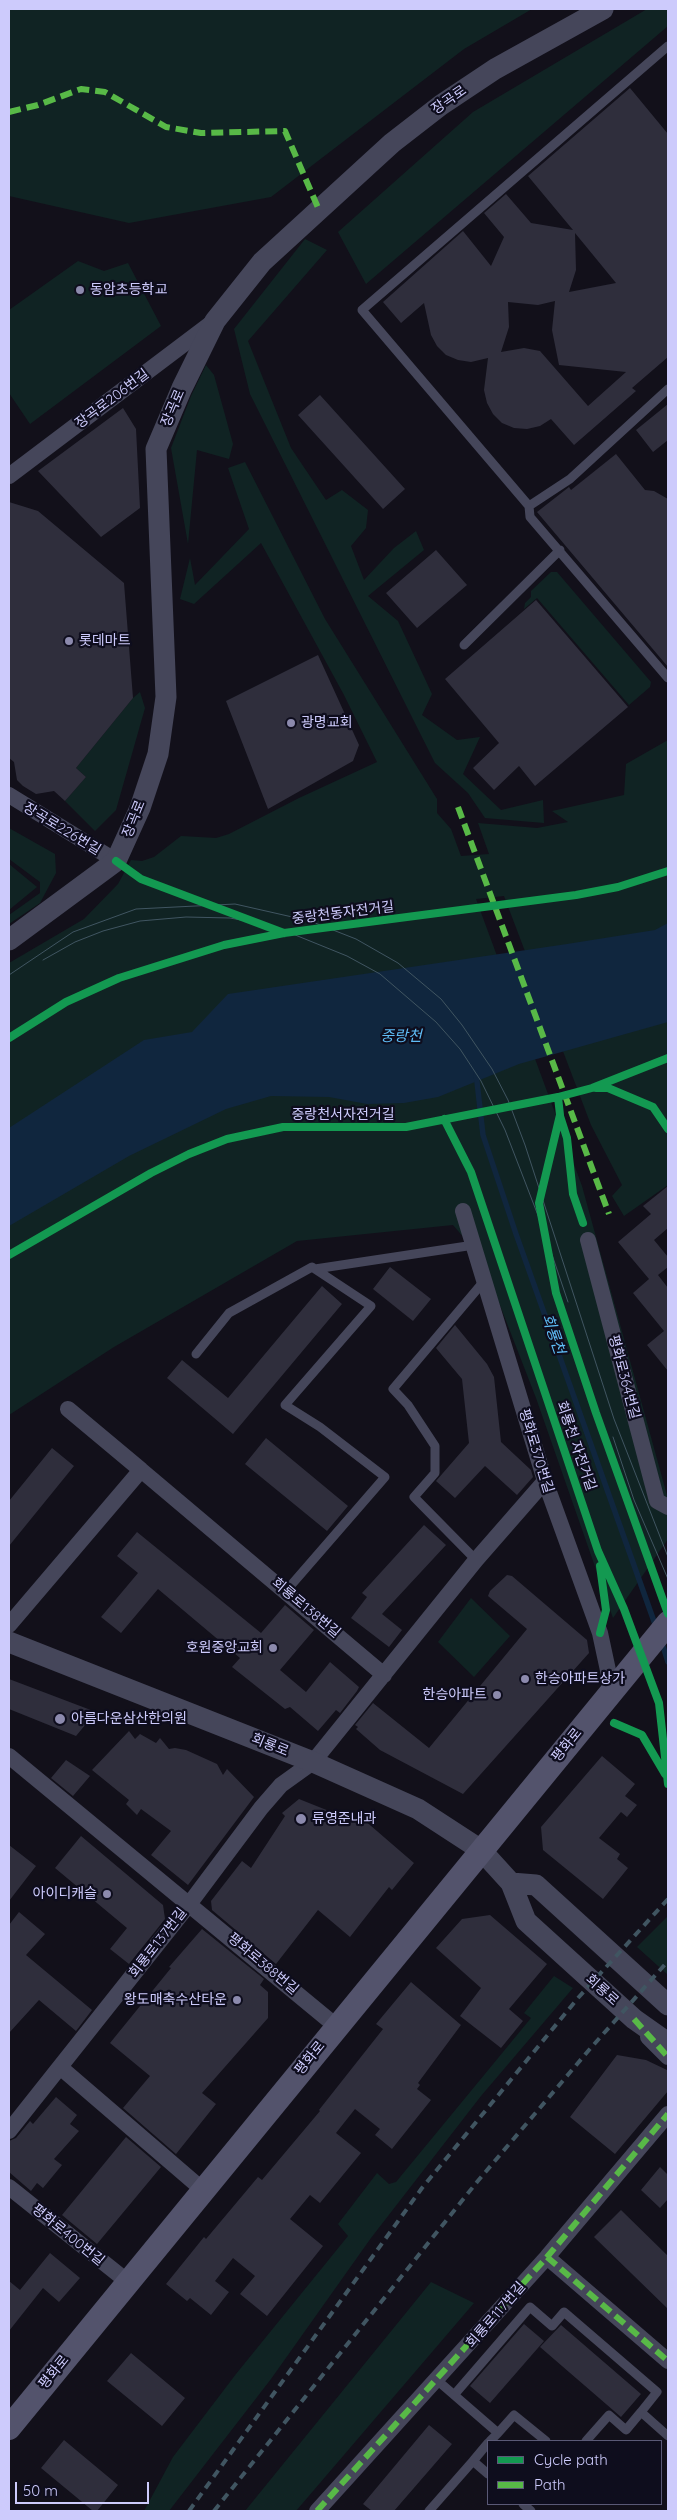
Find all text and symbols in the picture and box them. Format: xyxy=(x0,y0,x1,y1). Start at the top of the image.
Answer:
street label: 장곡로 xyxy=(428,82,470,118)
place label: 동암초등학교 xyxy=(90,282,167,298)
marker: 동암초등학교 xyxy=(74,284,86,296)
street label: 장곡로206번길 xyxy=(72,366,152,432)
street label: 장곡로 xyxy=(158,387,188,429)
place label: 롯데마트 xyxy=(79,633,131,649)
marker: 롯데마트 xyxy=(63,635,75,647)
place label: 광명교회 xyxy=(301,715,353,731)
marker: 광명교회 xyxy=(285,717,297,729)
street label: 장곡로 xyxy=(119,798,149,840)
street label: 장곡로226번길 xyxy=(20,799,104,859)
street label: 중랑천동자전거길 xyxy=(291,898,395,928)
water label: 중랑천 xyxy=(380,1027,422,1045)
street label: 중랑천서자전거길 xyxy=(291,1107,395,1123)
water label: 회룡천 xyxy=(538,1311,568,1357)
street label: 평화로364번길 xyxy=(605,1333,643,1421)
street label: 회룡천 자전거길 xyxy=(553,1399,599,1493)
street label: 평화로370번길 xyxy=(515,1407,557,1495)
street label: 회룡로138번길 xyxy=(268,1574,344,1642)
place label: 호원중앙교회 xyxy=(186,1640,263,1656)
marker: 호원중앙교회 xyxy=(267,1642,279,1654)
place label: 한승아파트상가 xyxy=(535,1671,625,1687)
marker: 한승아파트상가 xyxy=(519,1673,531,1685)
place label: 한승아파트 xyxy=(423,1687,487,1703)
marker: 한승아파트 xyxy=(491,1689,503,1701)
place label: 아름다운삼산한의원 xyxy=(71,1711,187,1727)
marker: 아름다운삼산한의원 xyxy=(53,1712,67,1726)
street label: 평화로 xyxy=(548,1725,586,1765)
street label: 회룡로 xyxy=(249,1730,291,1760)
place label: 류영준내과 xyxy=(312,1811,376,1827)
marker: 류영준내과 xyxy=(294,1812,308,1826)
place label: 아이디캐슬 xyxy=(33,1886,97,1902)
marker: 아이디캐슬 xyxy=(101,1888,113,1900)
street label: 회룡로137번길 xyxy=(125,1905,191,1981)
street label: 평화로388번길 xyxy=(224,1930,302,1998)
street label: 회룡로 xyxy=(582,1971,622,2009)
place label: 왕도매축수산타운 xyxy=(124,1992,227,2008)
marker: 왕도매축수산타운 xyxy=(231,1994,243,2006)
street label: 평화로 xyxy=(291,2038,329,2078)
street label: 평화로400번길 xyxy=(28,2201,108,2269)
street label: 회룡로117번길 xyxy=(463,2279,529,2351)
street label: 평화로 xyxy=(35,2352,73,2392)
legend xyxy=(487,2440,662,2505)
text: Cycle path xyxy=(534,2450,608,2469)
scale bar xyxy=(18,2472,151,2504)
text: Path xyxy=(534,2475,566,2494)
text: 50 m xyxy=(23,2481,58,2500)

